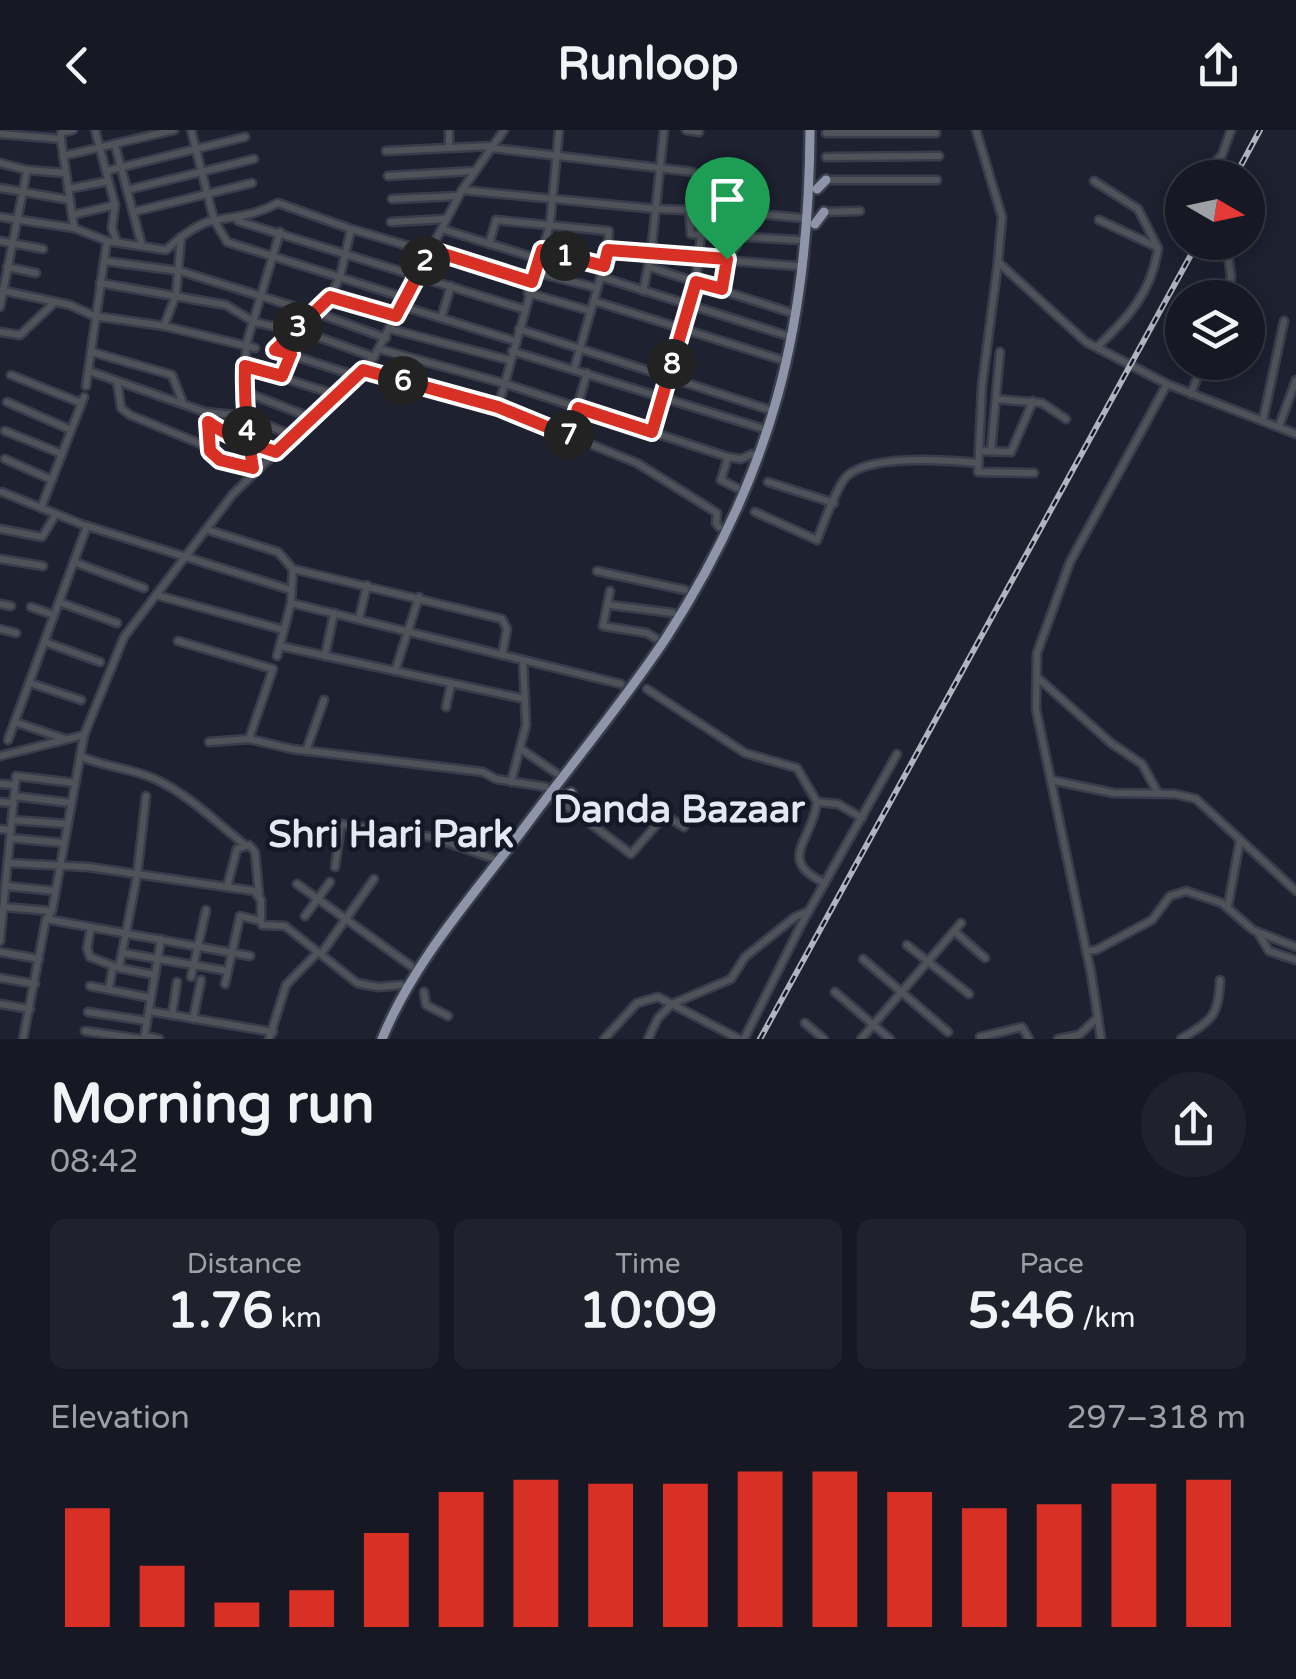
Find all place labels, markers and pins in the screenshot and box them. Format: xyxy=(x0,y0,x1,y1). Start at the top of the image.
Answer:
pin xyxy=(685,157,770,260)
pin: 1 xyxy=(540,231,590,281)
pin: 2 xyxy=(400,236,450,286)
pin: 3 xyxy=(273,302,323,352)
pin: 8 xyxy=(647,339,697,389)
pin: 6 xyxy=(378,356,428,406)
pin: 4 xyxy=(222,406,272,456)
pin: 7 xyxy=(544,410,594,460)

